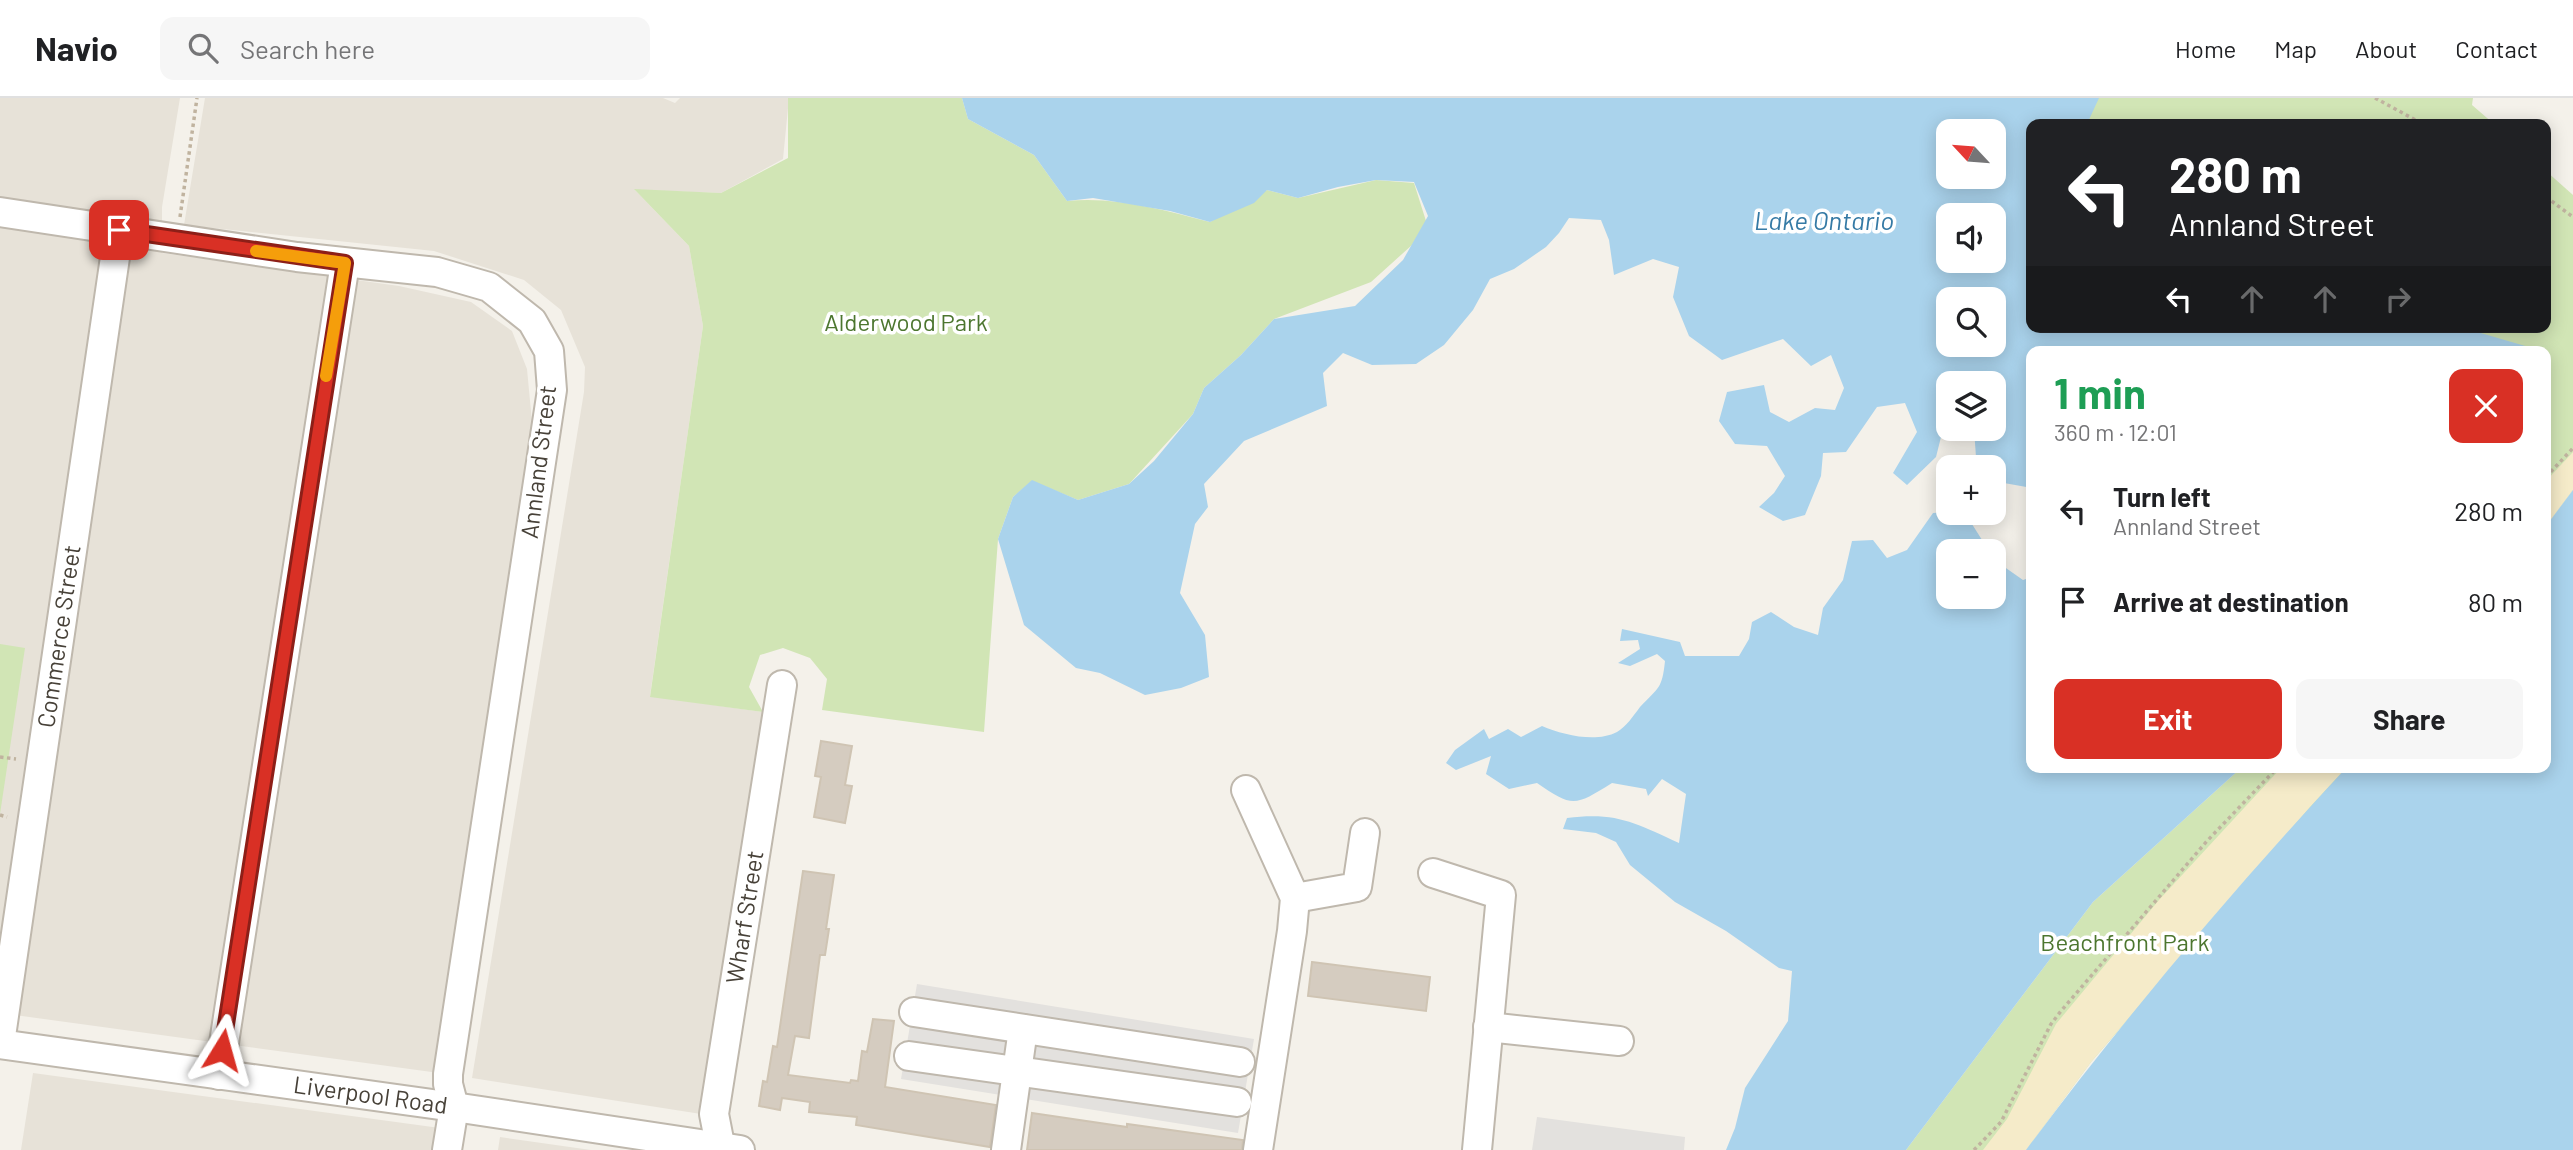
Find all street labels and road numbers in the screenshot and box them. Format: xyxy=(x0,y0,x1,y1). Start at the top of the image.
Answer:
street label: Annland Street xyxy=(514,383,561,540)
street label: Commerce Street xyxy=(30,543,86,729)
street label: Wharf Street xyxy=(719,848,769,985)
street label: Liverpool Road xyxy=(292,1069,449,1119)

